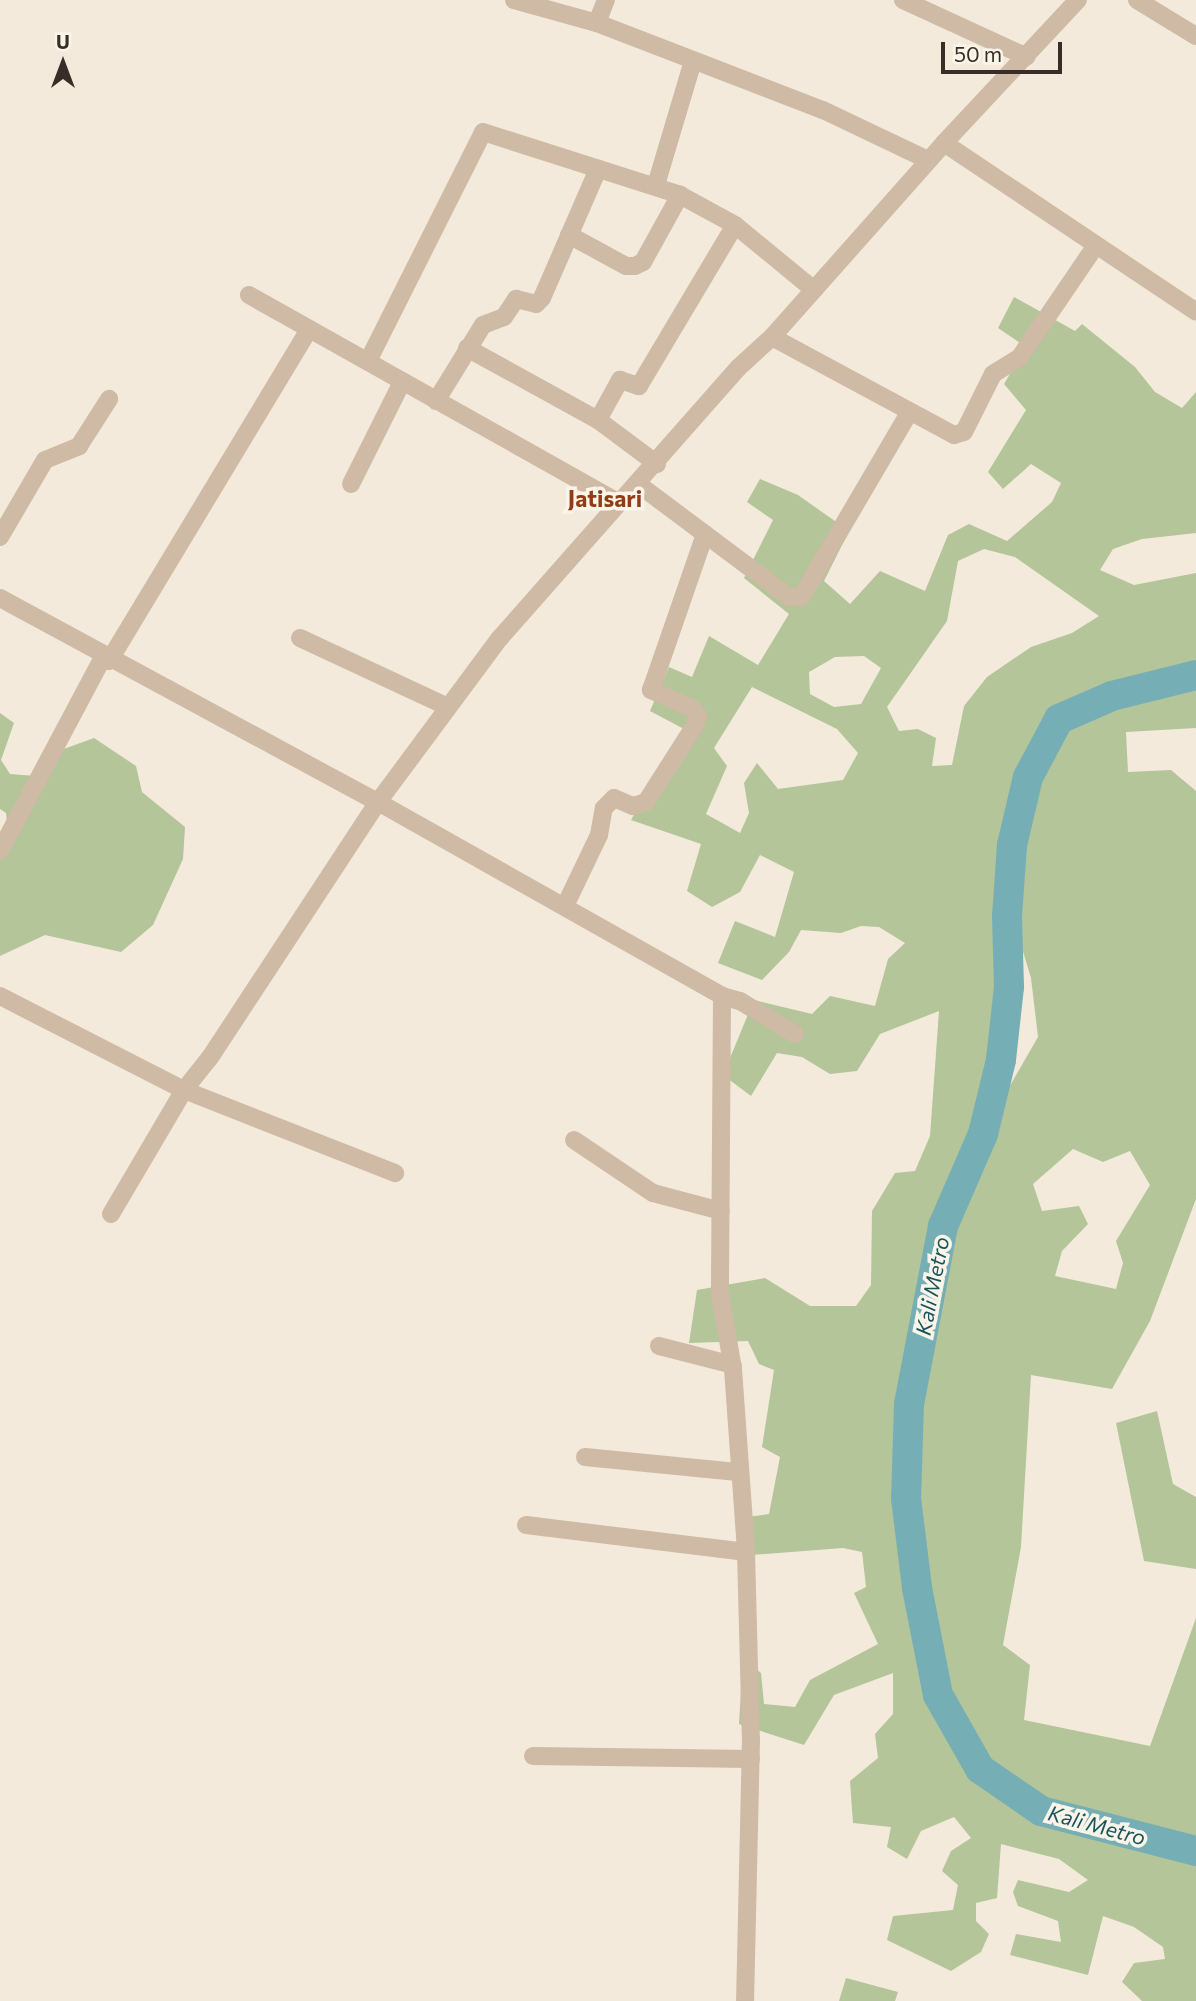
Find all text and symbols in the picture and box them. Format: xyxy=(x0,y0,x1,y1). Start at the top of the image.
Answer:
north arrow xyxy=(28,28,98,98)
scale bar xyxy=(944,28,1065,72)
text: U xyxy=(56,30,70,53)
text: 50 m xyxy=(954,41,1002,66)
district label: Jatisari xyxy=(568,484,642,512)
water label: Kali Metro xyxy=(910,1235,954,1337)
water label: Kali Metro xyxy=(1045,1800,1149,1850)

